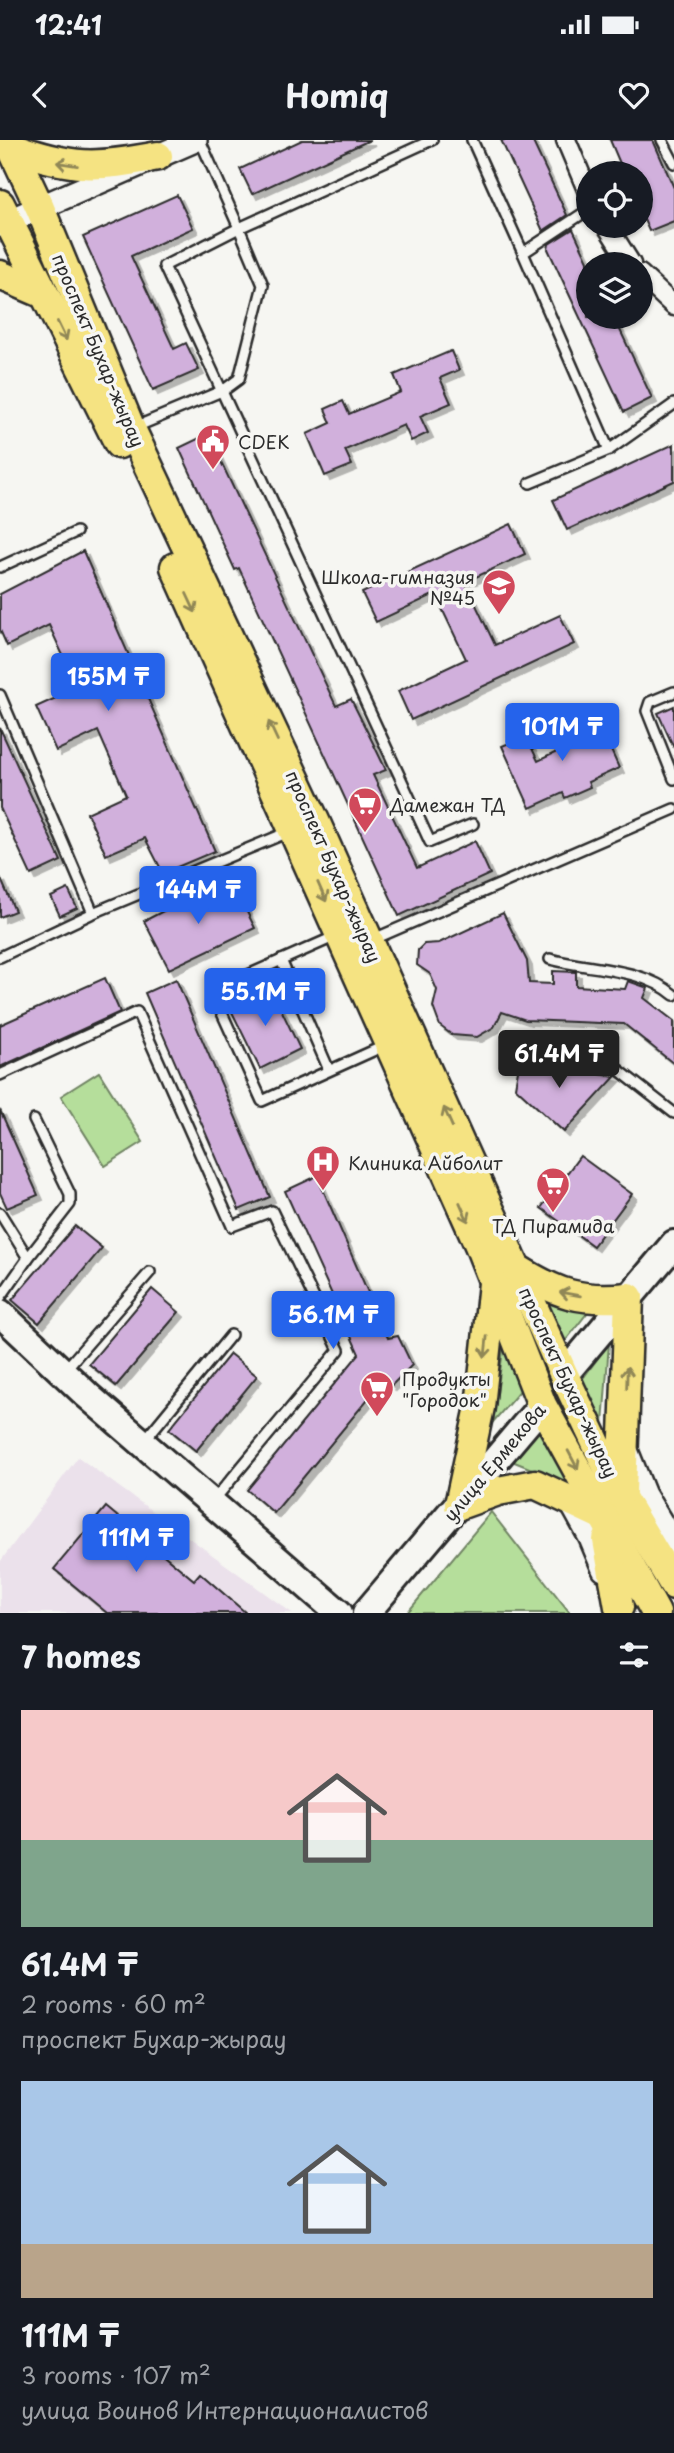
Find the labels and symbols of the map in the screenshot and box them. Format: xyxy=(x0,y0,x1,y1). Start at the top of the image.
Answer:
one-way arrow xyxy=(56,157,79,170)
street label: проспект Бухар-жырау xyxy=(46,249,152,451)
one-way arrow xyxy=(56,320,70,341)
public building icon: CDEK xyxy=(194,422,232,471)
place label: CDEK xyxy=(238,428,290,455)
place label: Школа-гимназия №45 xyxy=(321,563,475,611)
school or university icon: Школа-гимназия №45 xyxy=(480,567,518,616)
one-way arrow xyxy=(185,592,198,613)
pin: 155M ₸ xyxy=(51,654,165,713)
pin: 101M ₸ xyxy=(505,704,619,763)
one-way arrow xyxy=(266,721,279,742)
street label: проспект Бухар-жырау xyxy=(279,766,389,966)
supermarket icon: Дамежан ТД xyxy=(346,785,384,834)
place label: Дамежан ТД xyxy=(389,791,505,818)
pin: 144M ₸ xyxy=(141,866,255,926)
one-way arrow xyxy=(316,881,329,902)
pin: 55.1M ₸ xyxy=(200,968,330,1028)
pin: 61.4M ₸ xyxy=(494,1030,624,1090)
one-way arrow xyxy=(441,1107,454,1128)
hospital icon: Клиника Айболит xyxy=(304,1143,342,1192)
place label: Клиника Айболит xyxy=(348,1149,503,1176)
supermarket icon: ТД Пирамида xyxy=(534,1165,572,1214)
one-way arrow xyxy=(458,1200,471,1222)
place label: ТД Пирамида xyxy=(492,1212,615,1239)
street label: проспект Бухар-жырау xyxy=(513,1282,625,1482)
one-way arrow xyxy=(559,1287,582,1300)
pin: 56.1M ₸ xyxy=(268,1292,398,1351)
one-way arrow xyxy=(480,1335,493,1358)
place label: Продукты "Городок" xyxy=(402,1365,491,1413)
one-way arrow xyxy=(620,1366,633,1389)
supermarket icon: Продукты "Городок" xyxy=(358,1369,396,1418)
street label: улица Ермекова xyxy=(437,1397,552,1527)
one-way arrow xyxy=(566,1450,580,1470)
pin: 111M ₸ xyxy=(79,1514,193,1574)

